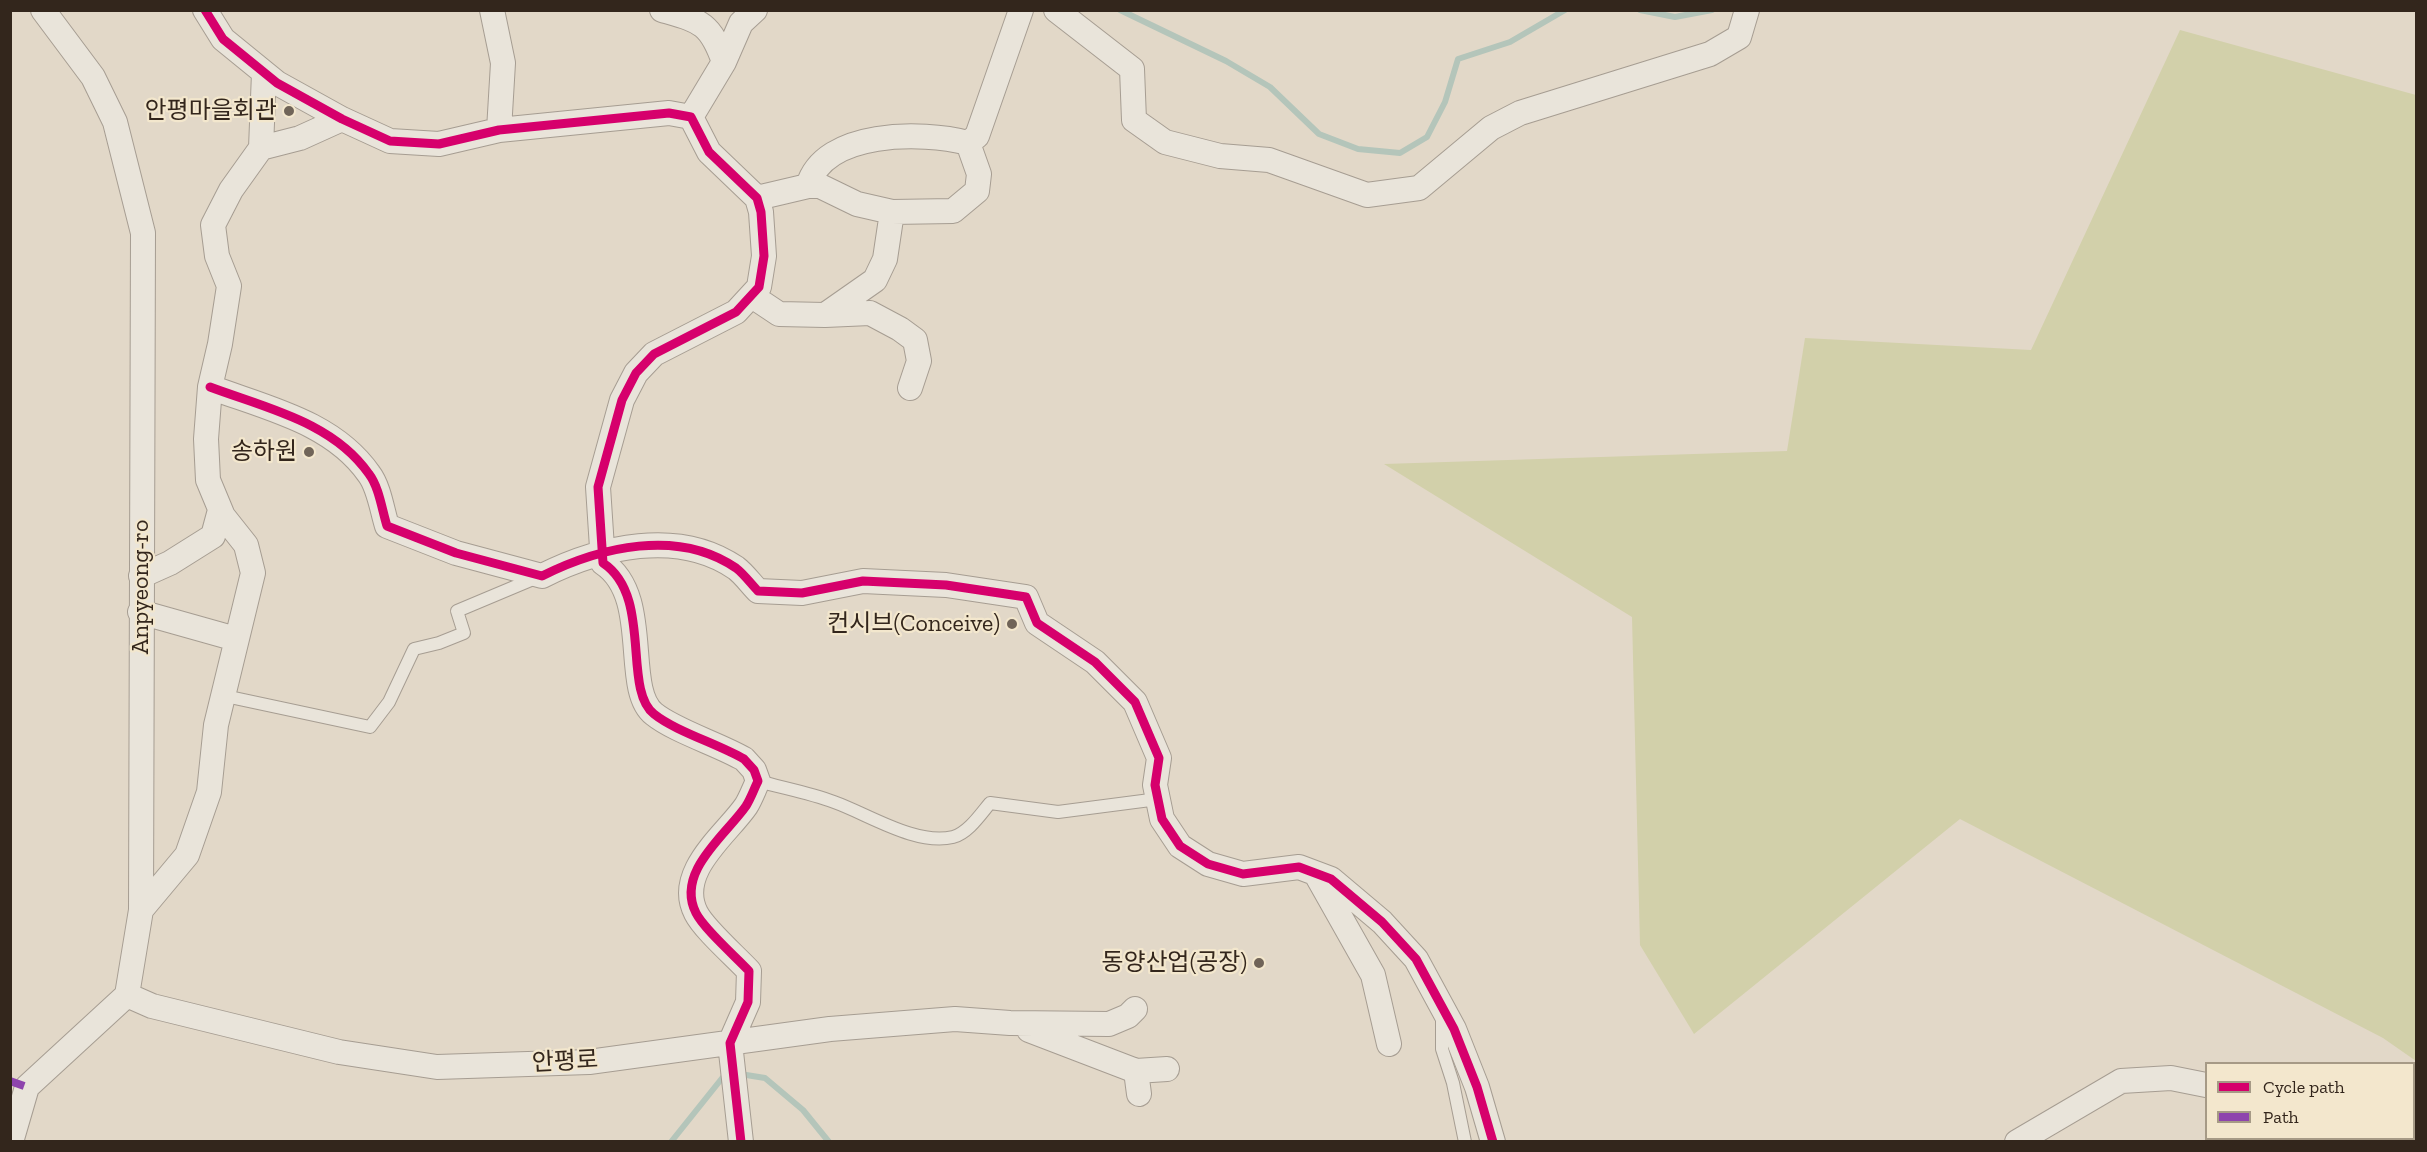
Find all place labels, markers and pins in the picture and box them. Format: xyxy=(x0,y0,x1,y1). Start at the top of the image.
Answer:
place label: 안평마을회관 xyxy=(145,97,277,125)
marker: 안평마을회관 xyxy=(282,104,296,118)
place label: 송하원 xyxy=(231,438,297,466)
marker: 송하원 xyxy=(302,445,316,459)
place label: 컨시브(Conceive) xyxy=(827,610,1000,638)
marker: 컨시브(Conceive) xyxy=(1005,617,1019,631)
place label: 동양산업(공장) xyxy=(1101,949,1247,977)
marker: 동양산업(공장) xyxy=(1252,956,1266,970)

